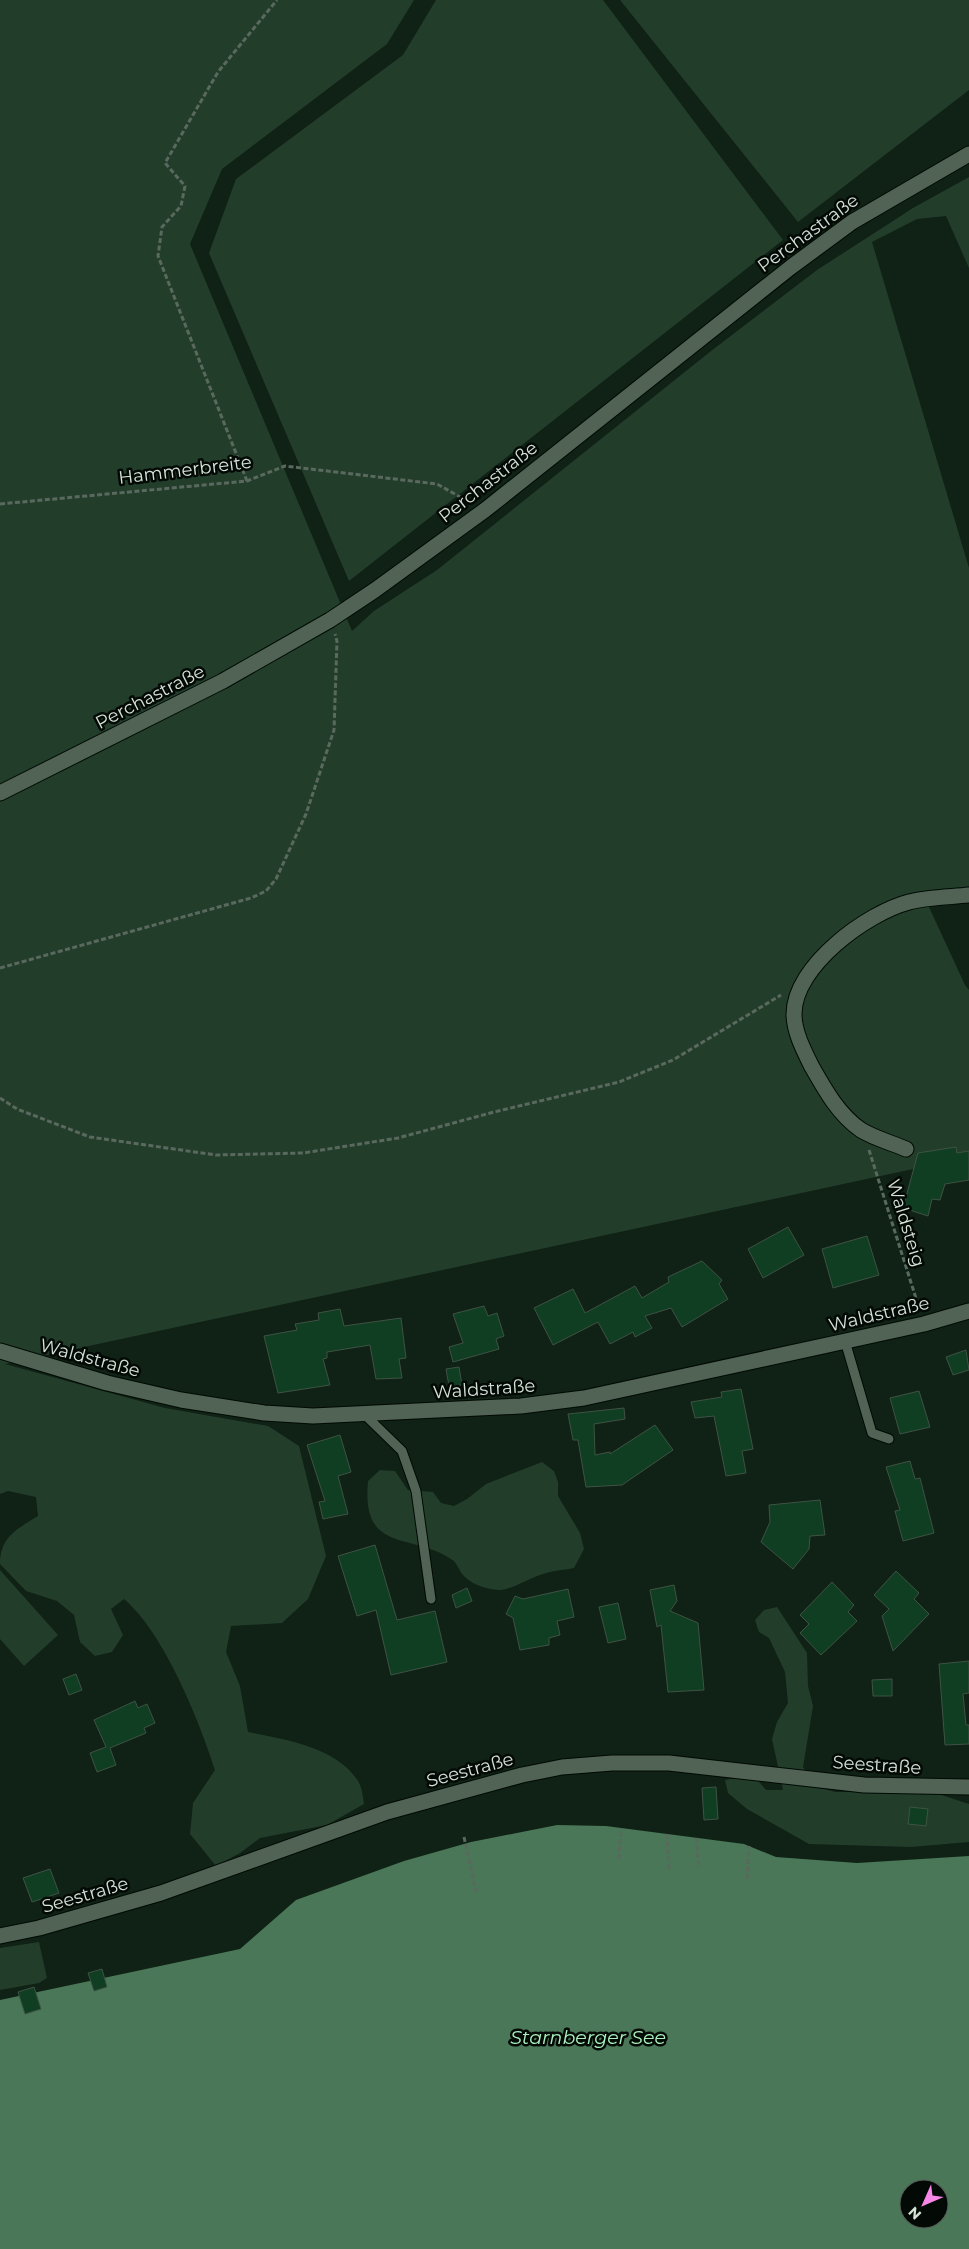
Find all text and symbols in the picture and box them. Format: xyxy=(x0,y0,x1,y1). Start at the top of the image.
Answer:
street label: Perchastraße xyxy=(753,189,863,277)
street label: Perchastraße xyxy=(434,436,542,527)
street label: Hammerbreite xyxy=(117,451,253,489)
street label: Perchastraße xyxy=(92,660,208,734)
street label: Waldsteig xyxy=(882,1177,930,1269)
street label: Waldstraße xyxy=(826,1292,932,1336)
street label: Waldstraße xyxy=(38,1334,143,1382)
street label: Waldstraße xyxy=(432,1374,536,1404)
street label: Seestraße xyxy=(424,1748,516,1792)
street label: Seestraße xyxy=(832,1751,922,1779)
street label: Seestraße xyxy=(39,1872,131,1918)
water label: Starnberger See xyxy=(510,2026,666,2049)
north arrow xyxy=(899,2179,949,2229)
text: N xyxy=(904,2203,925,2224)

